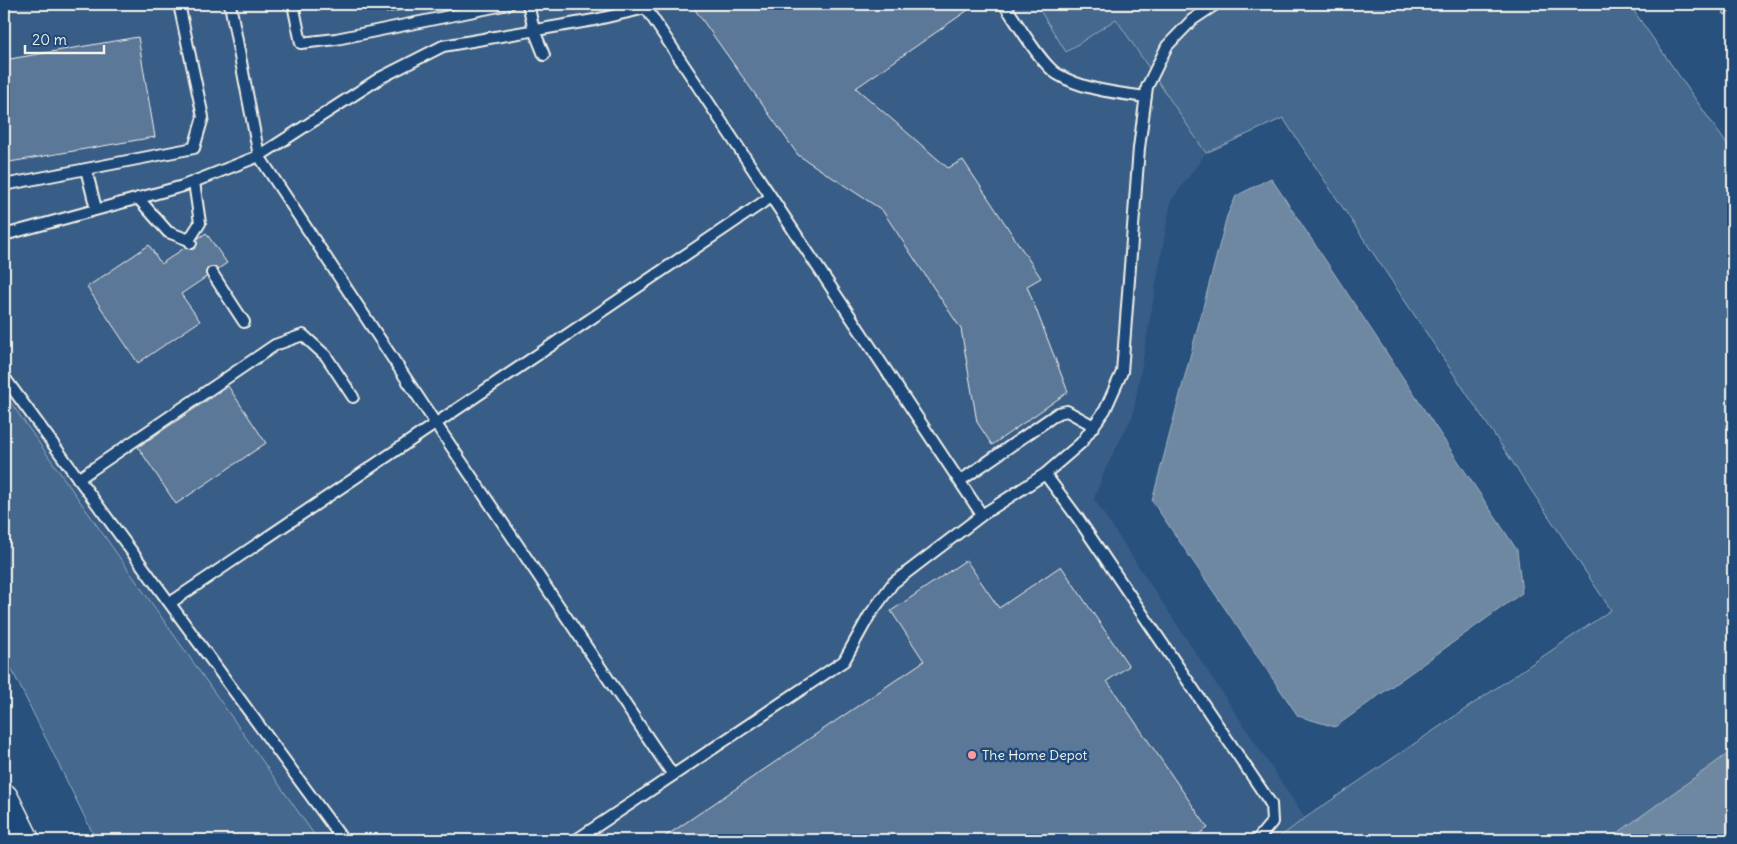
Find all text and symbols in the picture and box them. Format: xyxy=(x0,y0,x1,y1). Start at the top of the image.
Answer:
scale bar xyxy=(25,22,104,54)
text: 20 m xyxy=(32,30,67,49)
place label: The Home Depot xyxy=(982,746,1088,764)
marker: The Home Depot xyxy=(966,749,978,761)

